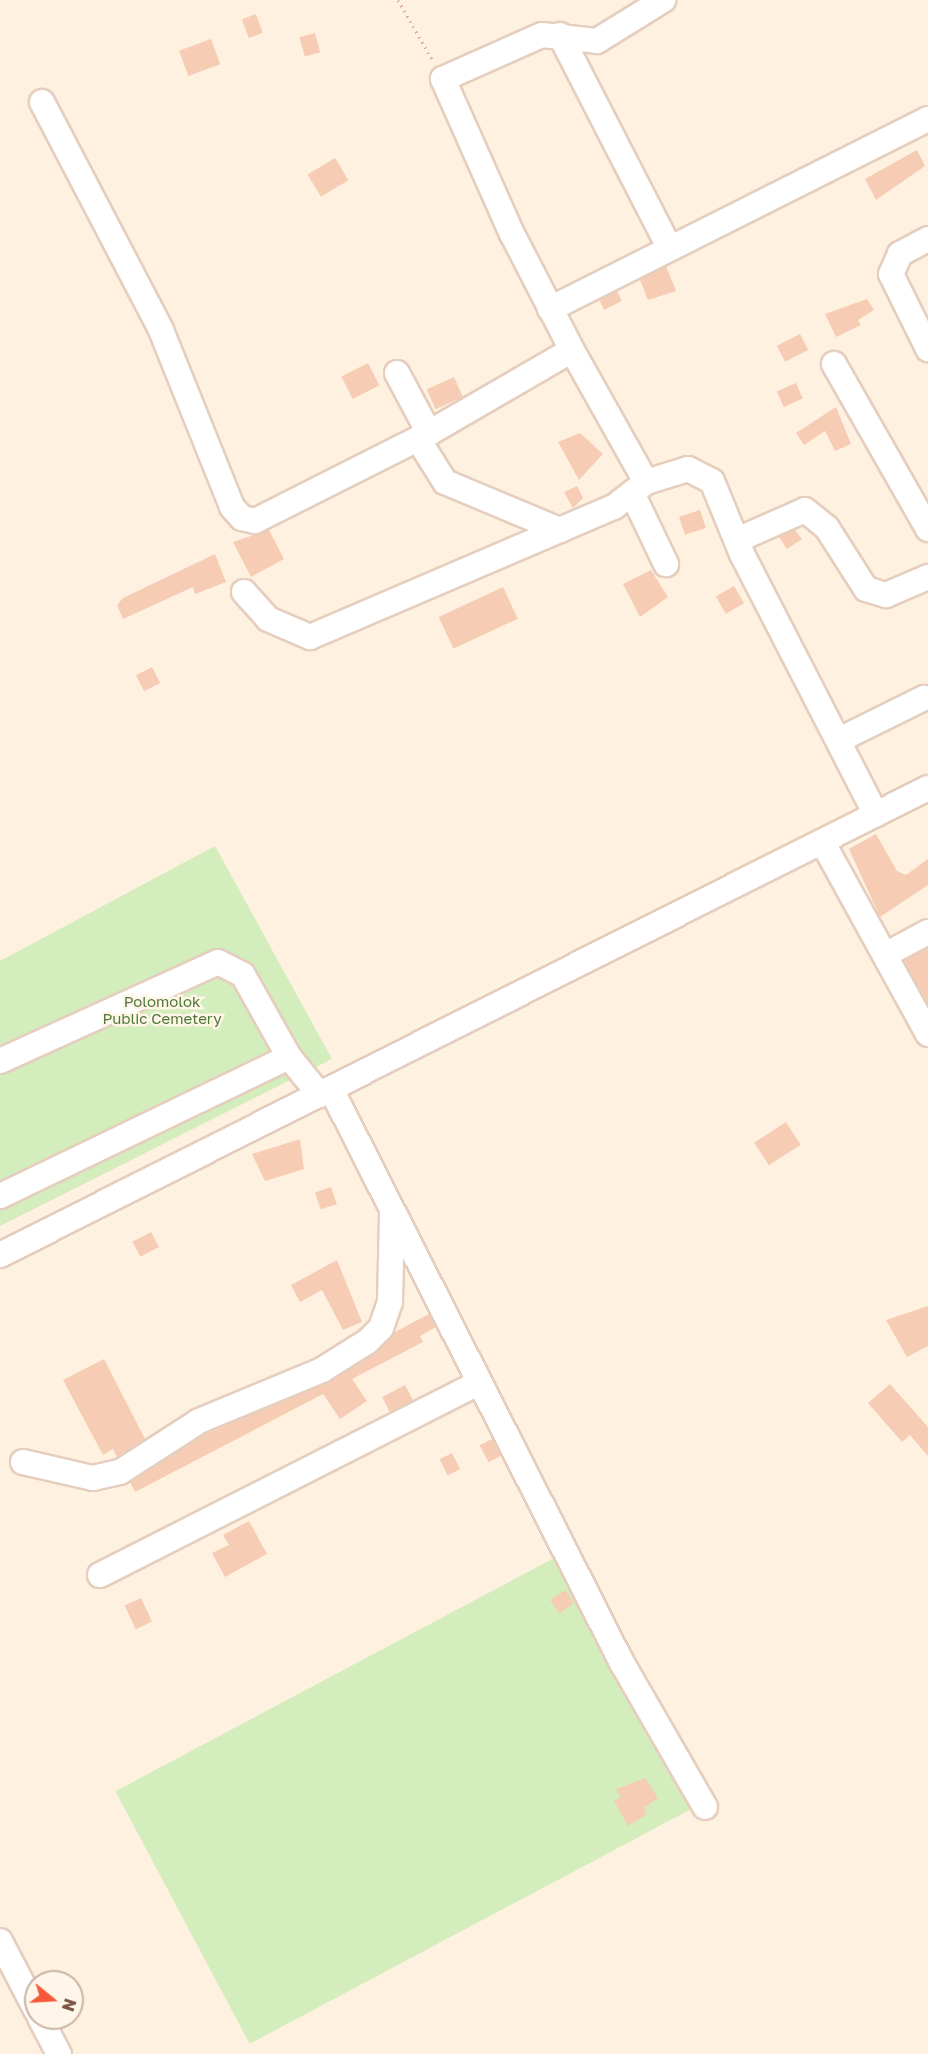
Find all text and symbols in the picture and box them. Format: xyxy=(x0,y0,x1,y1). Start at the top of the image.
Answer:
park label: Polomolok Public Cemetery xyxy=(102,992,222,1027)
north arrow xyxy=(24,1970,84,2030)
text: N xyxy=(58,1996,81,2014)

